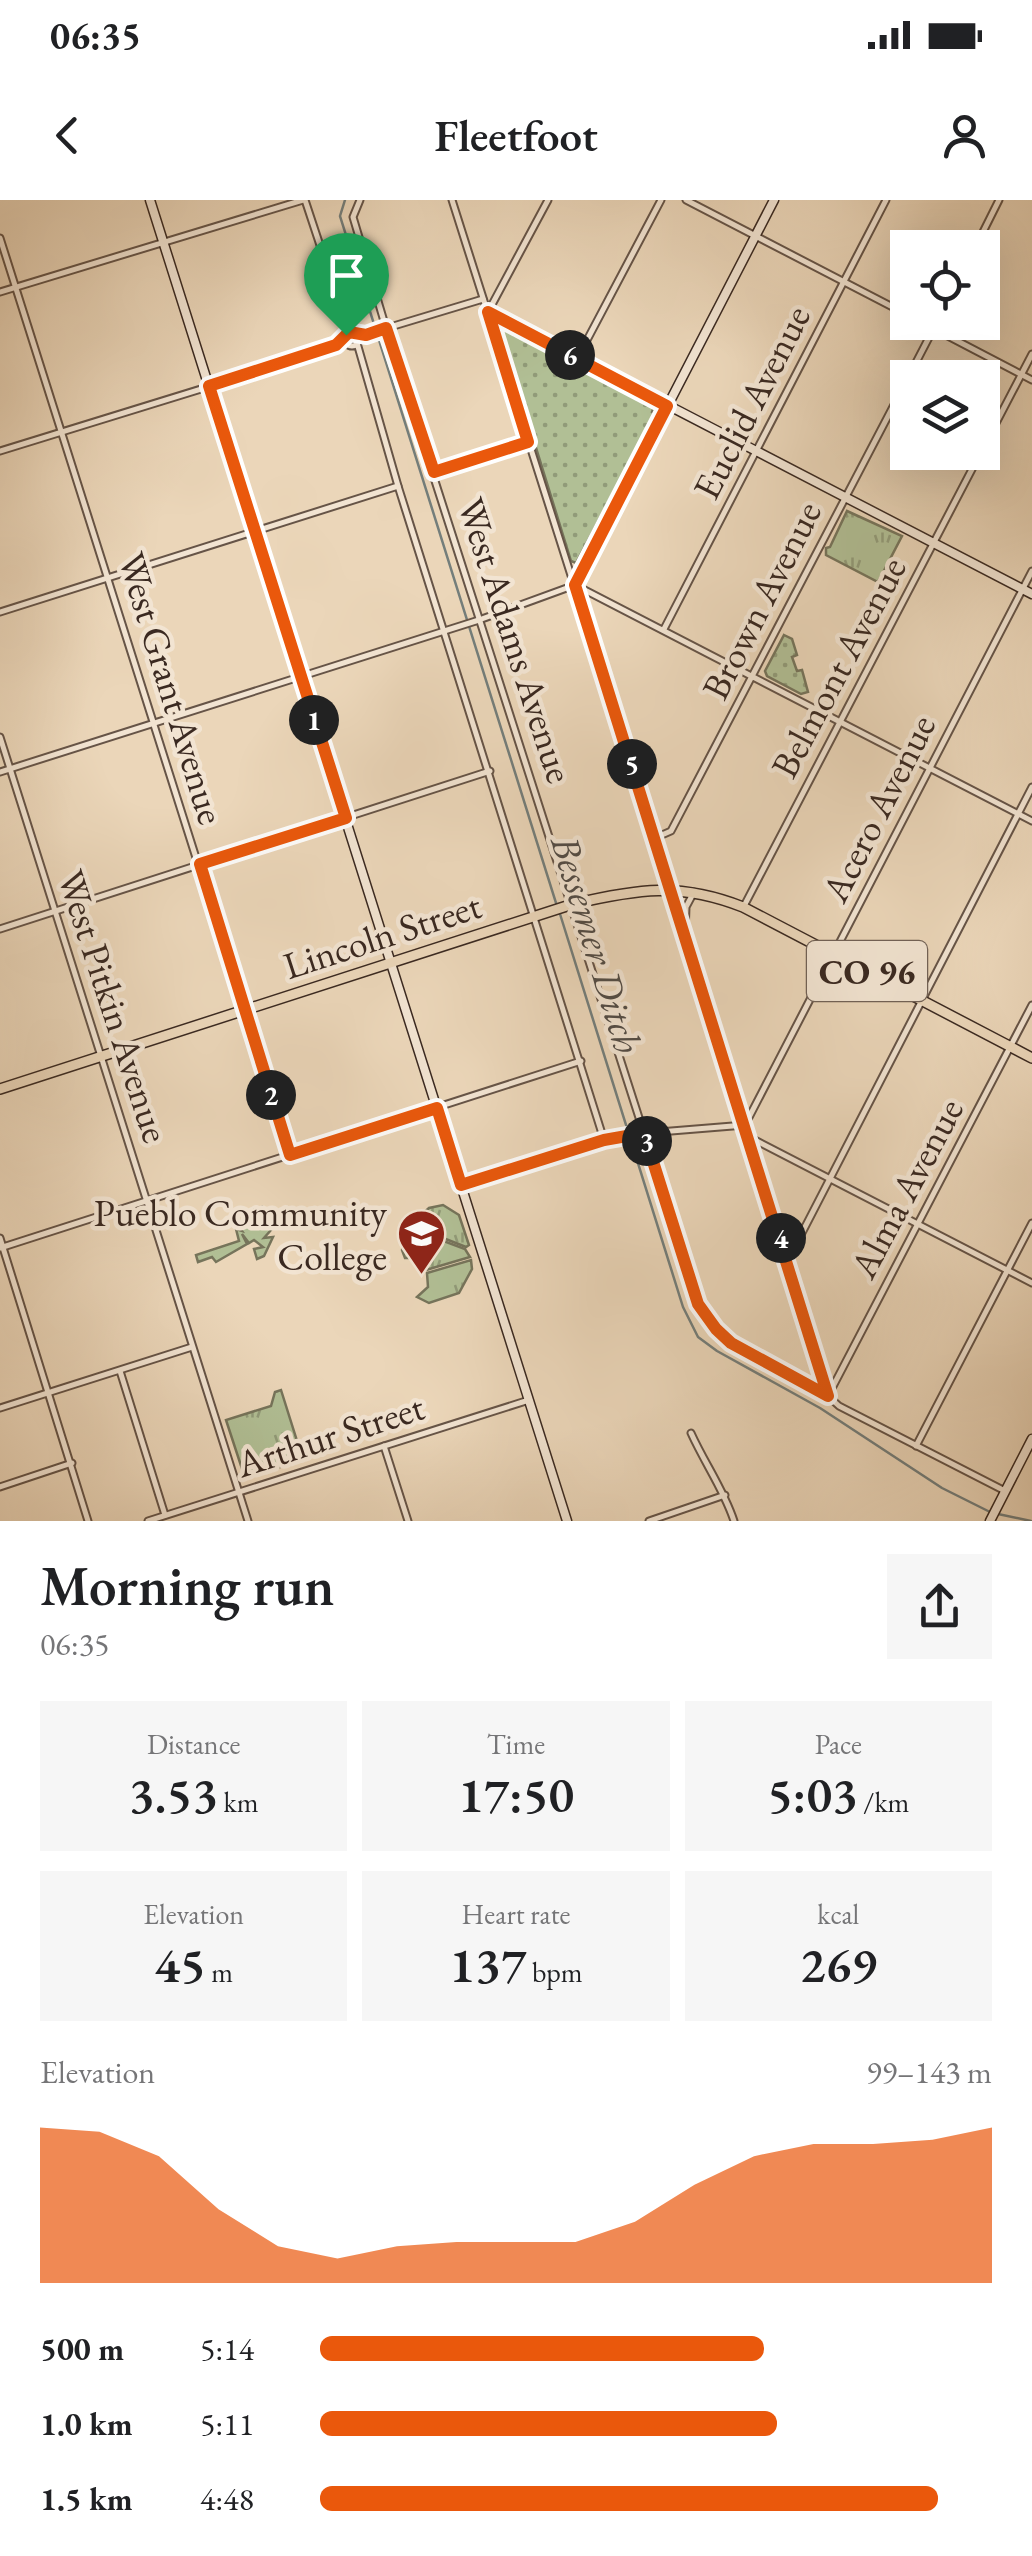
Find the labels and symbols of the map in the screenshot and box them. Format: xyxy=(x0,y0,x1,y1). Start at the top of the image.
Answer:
pin xyxy=(304,233,389,336)
street label: Euclid Avenue xyxy=(681,297,821,507)
pin: 6 xyxy=(545,330,595,380)
street label: West Adams Avenue xyxy=(447,491,585,789)
street label: Brown Avenue xyxy=(690,493,832,707)
street label: West Grant Avenue xyxy=(107,546,237,830)
street label: Belmont Avenue xyxy=(759,548,917,786)
pin: 1 xyxy=(289,695,339,745)
street label: Acero Avenue xyxy=(809,706,946,911)
pin: 5 xyxy=(607,739,657,789)
water label: Bessemer Ditch xyxy=(539,828,655,1059)
street label: West Pitkin Avenue xyxy=(47,864,181,1148)
street label: Lincoln Street xyxy=(277,880,487,990)
road number: CO 96 xyxy=(807,941,927,1001)
pin: 2 xyxy=(246,1070,296,1120)
street label: Alma Avenue xyxy=(838,1090,974,1287)
pin: 3 xyxy=(622,1116,672,1166)
place label: Pueblo Community College xyxy=(94,1188,387,1281)
school or university icon: Pueblo Community College xyxy=(396,1208,448,1276)
pin: 4 xyxy=(756,1213,806,1263)
street label: Arthur Street xyxy=(229,1382,430,1489)

